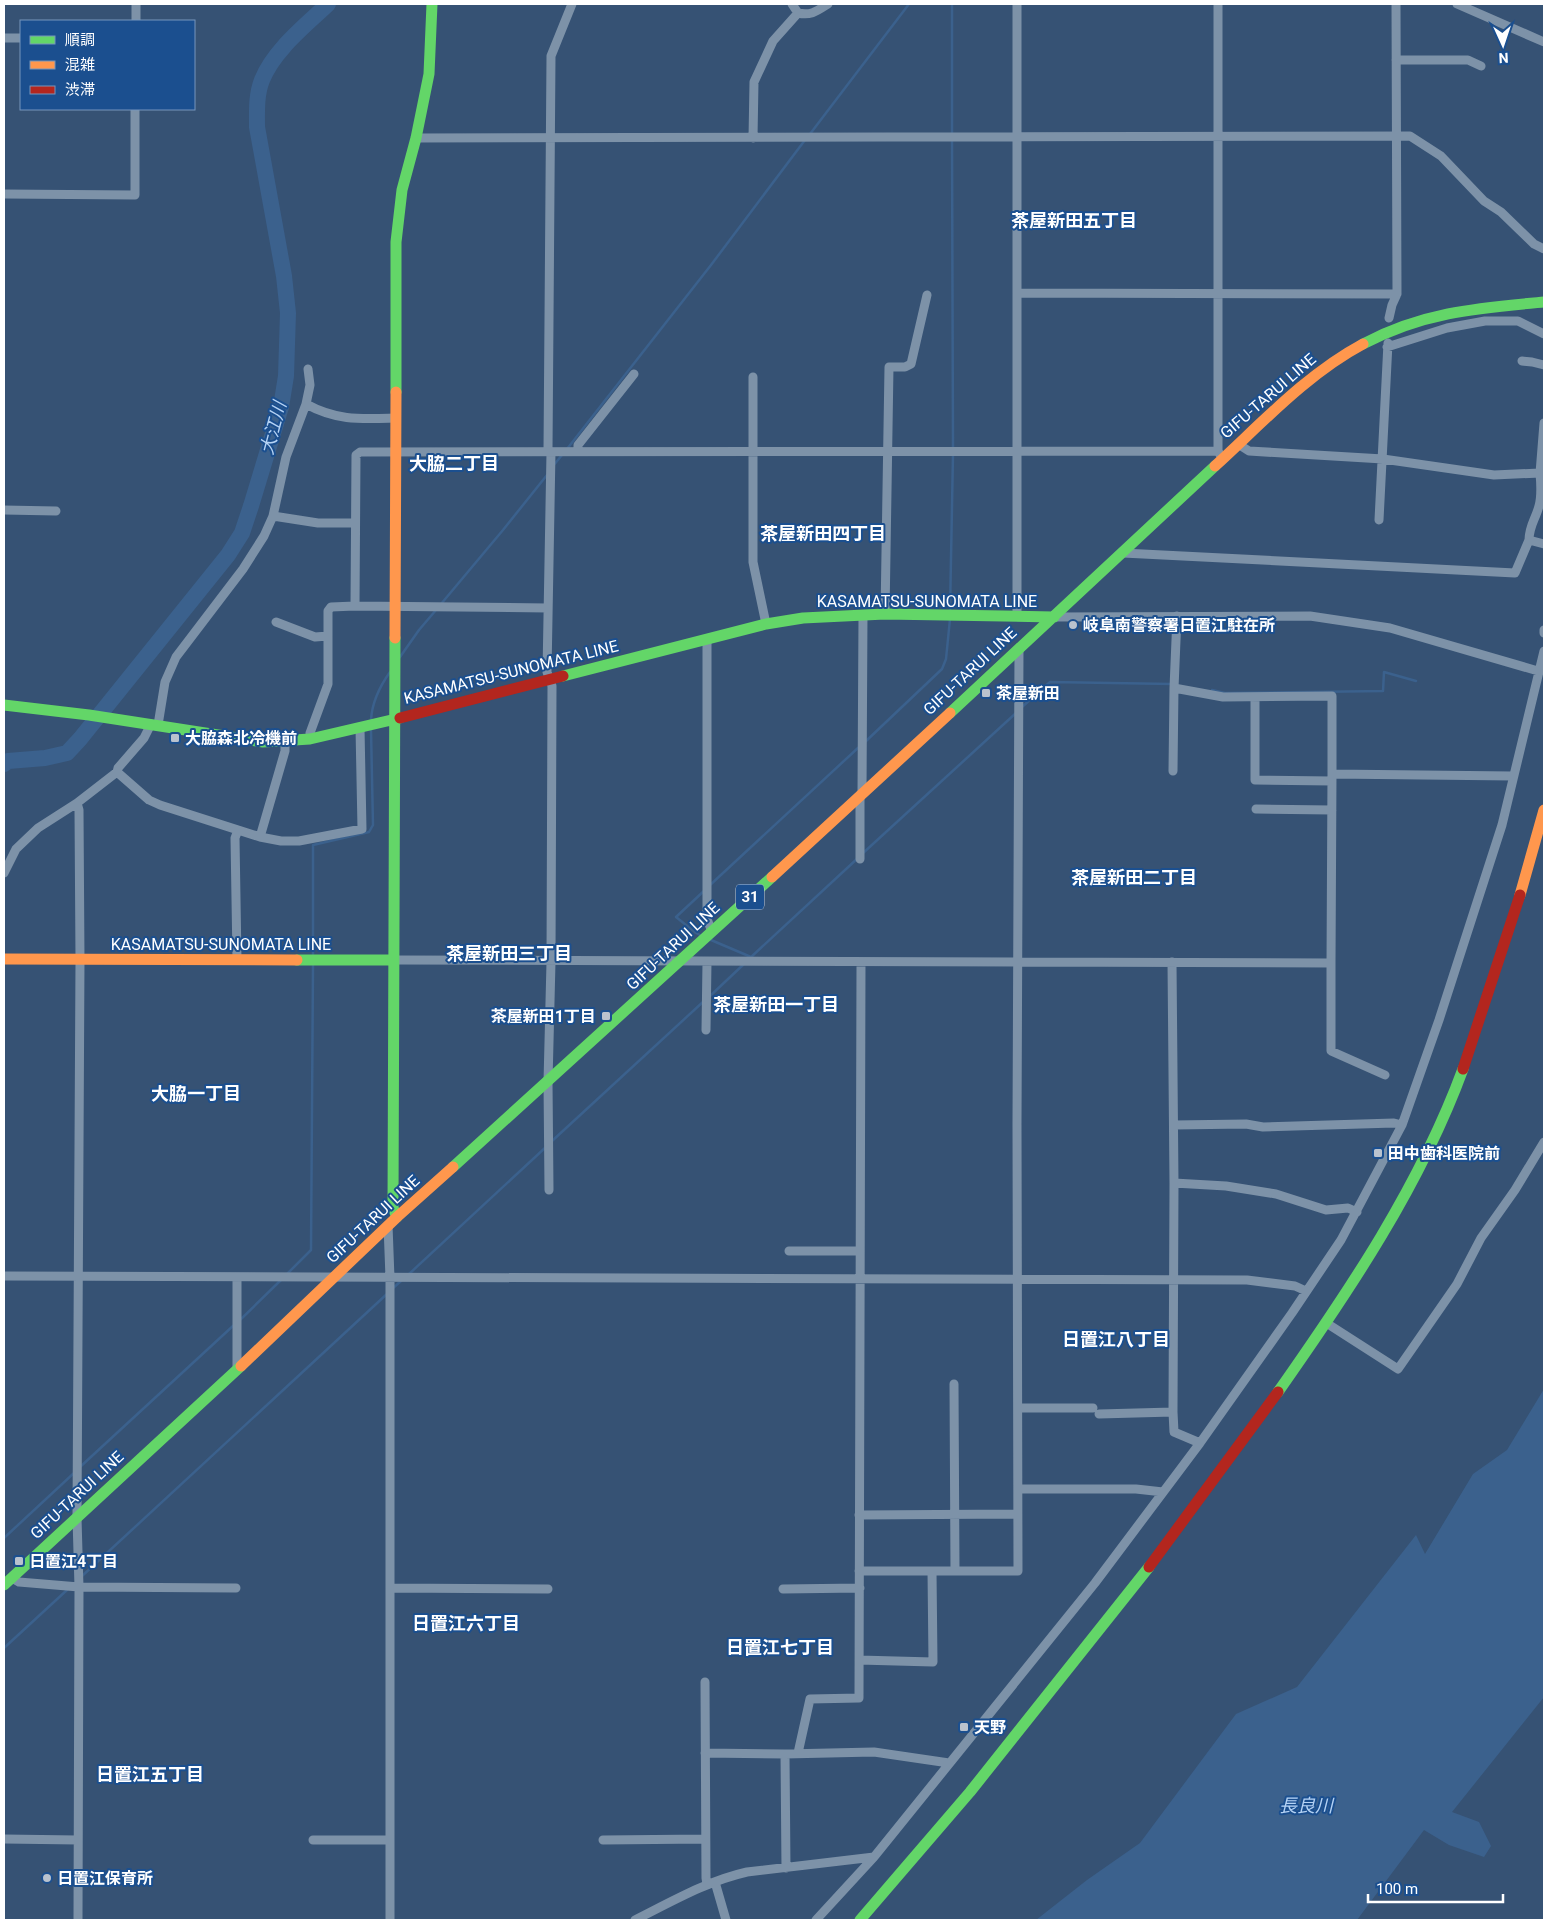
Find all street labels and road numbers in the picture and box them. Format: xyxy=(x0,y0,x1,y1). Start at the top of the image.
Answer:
street label: GIFU-TARUI LINE xyxy=(1216,349,1320,443)
street label: KASAMATSU-SUNOMATA LINE xyxy=(817,592,1037,611)
street label: GIFU-TARUI LINE xyxy=(920,623,1020,719)
street label: KASAMATSU-SUNOMATA LINE xyxy=(402,636,620,708)
road number: 31 xyxy=(736,884,764,910)
street label: GIFU-TARUI LINE xyxy=(623,898,723,994)
street label: KASAMATSU-SUNOMATA LINE xyxy=(111,935,331,954)
street label: GIFU-TARUI LINE xyxy=(323,1171,423,1267)
street label: GIFU-TARUI LINE xyxy=(27,1447,127,1543)

